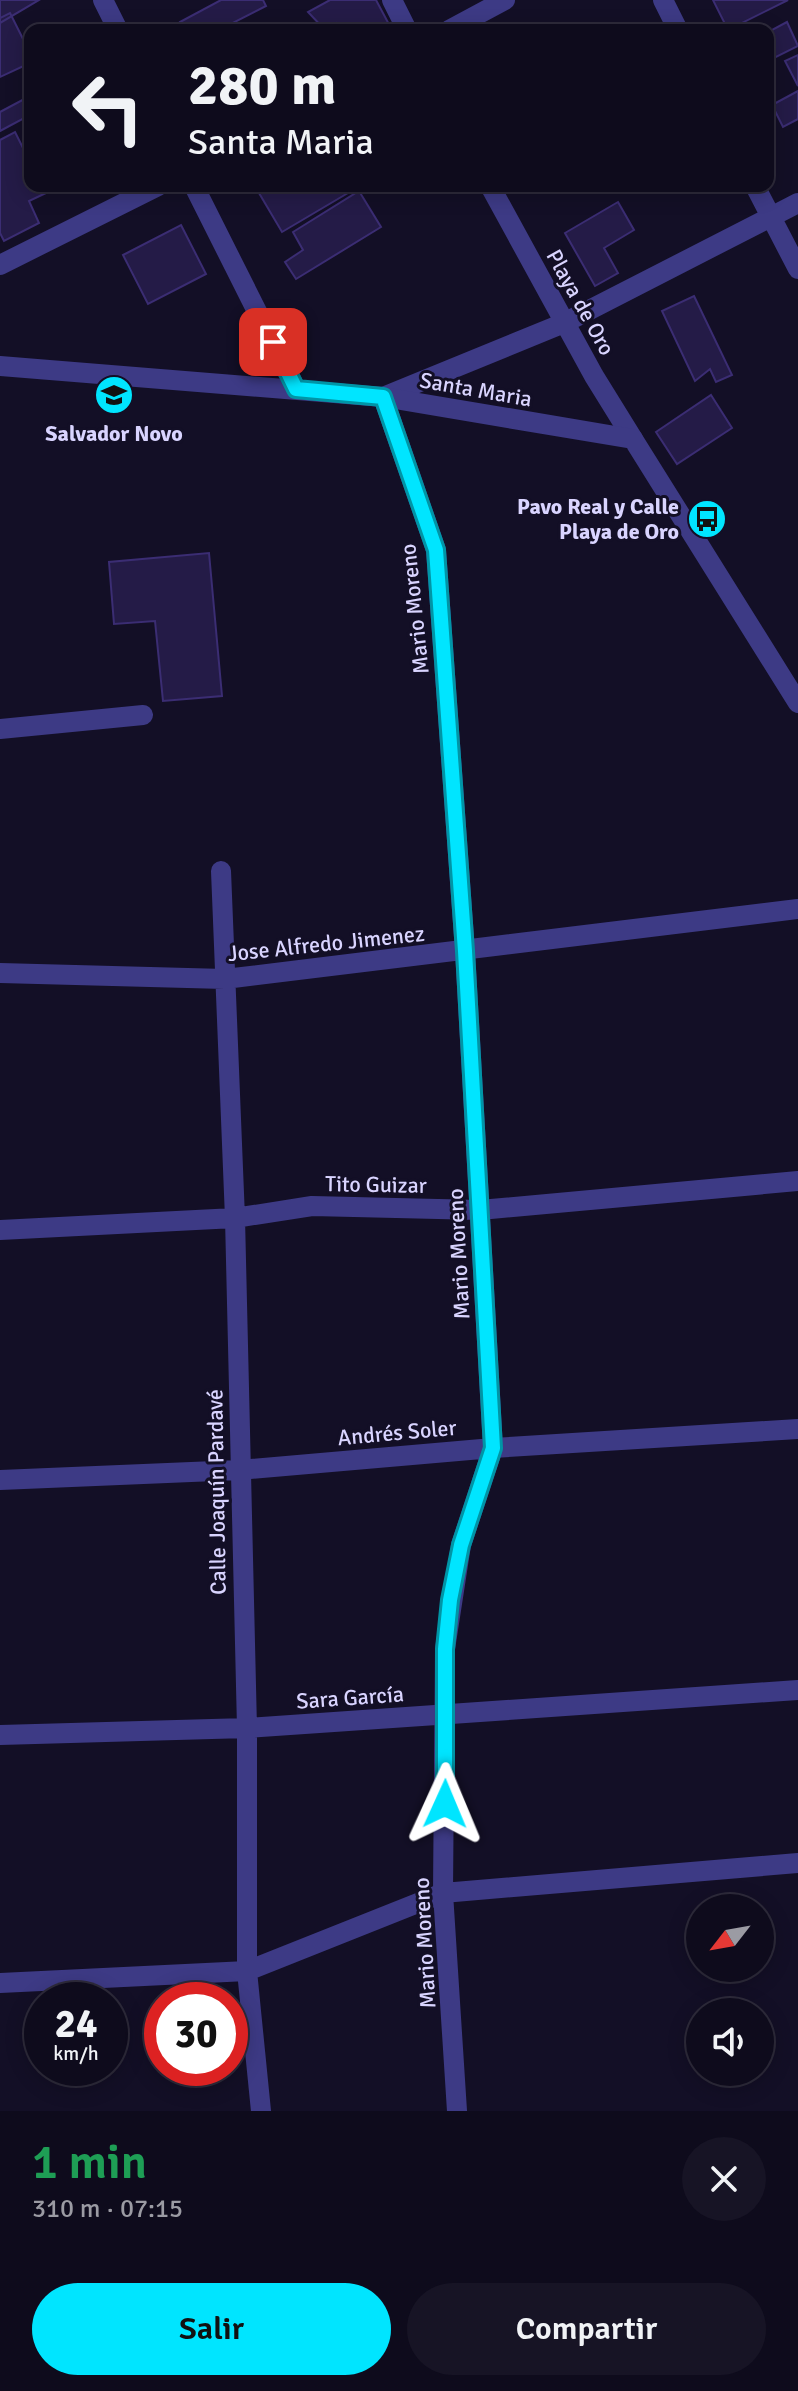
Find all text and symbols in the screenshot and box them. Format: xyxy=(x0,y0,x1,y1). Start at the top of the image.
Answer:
text: 280 m xyxy=(188,51,336,120)
icon: left xyxy=(56,56,160,160)
text: Santa Maria xyxy=(188,120,374,165)
street label: Playa de Oro xyxy=(540,245,621,360)
pin xyxy=(239,308,307,376)
icon: arrive xyxy=(251,320,295,364)
street label: Santa Maria xyxy=(418,366,534,413)
school or university icon: Salvador Novo xyxy=(93,374,135,416)
place label: Salvador Novo xyxy=(45,420,183,447)
place label: Pavo Real y Calle Playa de Oro xyxy=(517,493,679,545)
bus stop icon: Pavo Real y Calle Playa de Oro xyxy=(686,498,728,540)
street label: Mario Moreno xyxy=(394,542,435,675)
street label: Jose Alfredo Jimenez xyxy=(226,920,426,967)
street label: Tito Guizar xyxy=(325,1170,427,1199)
street label: Mario Moreno xyxy=(442,1188,475,1320)
street label: Calle Joaquín Pardavé xyxy=(201,1389,232,1595)
street label: Andrés Soler xyxy=(336,1414,458,1451)
street label: Sara García xyxy=(295,1680,405,1715)
position arrow xyxy=(403,1762,487,1846)
street label: Mario Moreno xyxy=(408,1877,441,2009)
north arrow xyxy=(686,1894,774,1982)
map controls xyxy=(686,1894,774,2086)
speed limit sign: 30 xyxy=(144,1982,248,2086)
button: sound xyxy=(686,1998,774,2086)
text: 24 xyxy=(54,1999,98,2049)
text: km/h xyxy=(53,2041,99,2066)
text: 1 min xyxy=(32,2133,147,2192)
button: close xyxy=(682,2137,766,2221)
text: 310 m · 07:15 xyxy=(32,2193,183,2225)
button: Salir xyxy=(32,2283,391,2375)
button: Compartir xyxy=(407,2283,766,2375)

